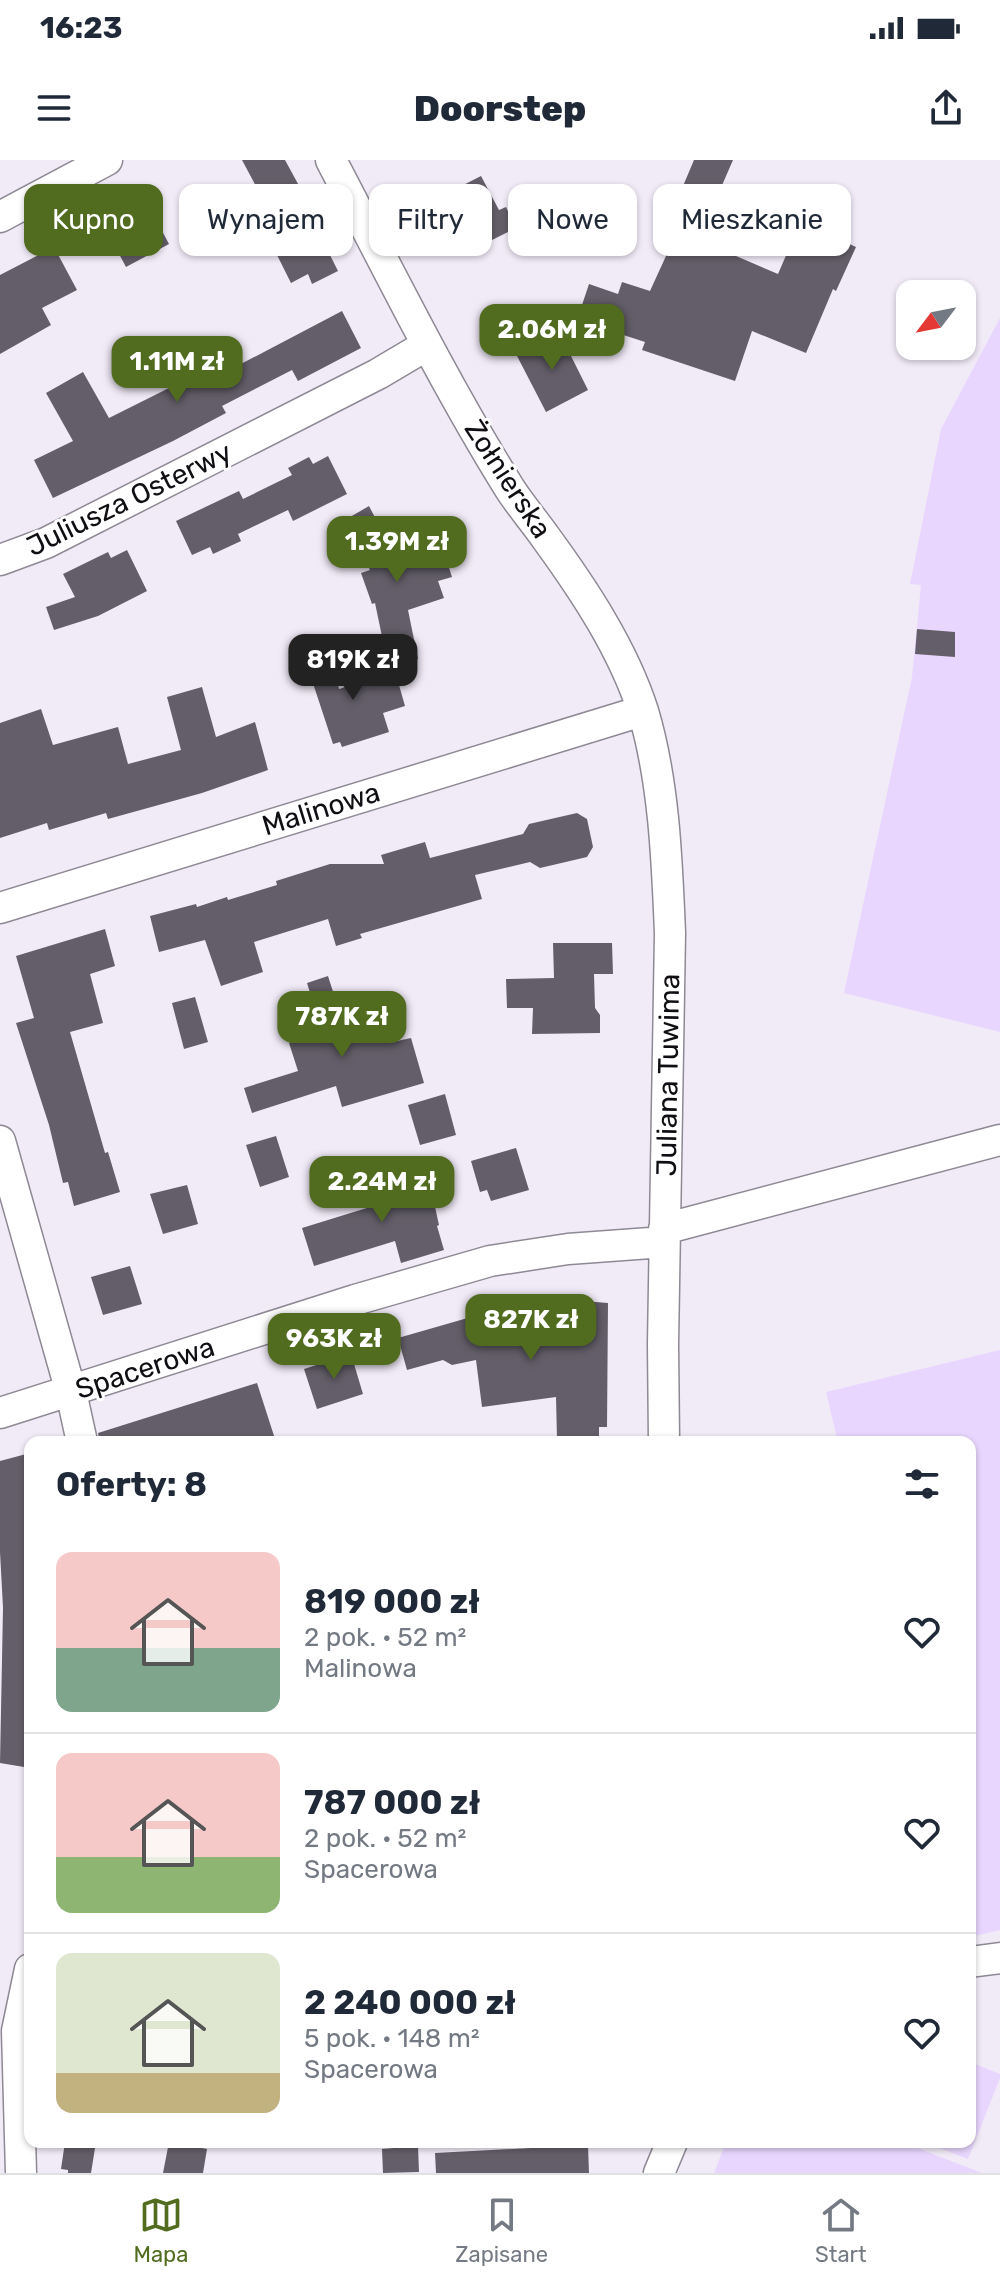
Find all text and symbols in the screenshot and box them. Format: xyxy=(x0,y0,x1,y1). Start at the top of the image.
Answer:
text: 16:23 xyxy=(40,10,122,46)
icon: menu xyxy=(32,86,76,130)
icon: share xyxy=(924,86,968,130)
text: Doorstep xyxy=(414,87,586,130)
chip: Kupno xyxy=(24,184,163,256)
chip: Wynajem xyxy=(179,184,353,256)
chip: Filtry xyxy=(369,184,492,256)
chip: Nowe xyxy=(508,184,637,256)
chip: Mieszkanie xyxy=(653,184,851,256)
north arrow xyxy=(896,280,976,360)
map controls xyxy=(896,280,976,360)
pin: 2.06M zł xyxy=(469,304,635,372)
text: 2.06M zł xyxy=(497,314,607,345)
pin: 1.11M zł xyxy=(94,336,260,404)
text: 1.11M zł xyxy=(130,346,224,377)
street label: Żołnierska xyxy=(458,414,558,544)
street label: Juliusza Osterwy xyxy=(21,435,237,563)
pin: 1.39M zł xyxy=(314,516,480,584)
text: 1.39M zł xyxy=(345,526,449,557)
pin: 819K zł xyxy=(279,634,427,702)
text: 819K zł xyxy=(306,644,400,675)
street label: Malinowa xyxy=(258,775,384,843)
street label: Juliana Tuwima xyxy=(650,973,686,1177)
pin: 787K zł xyxy=(268,991,416,1059)
text: 787K zł xyxy=(295,1001,389,1032)
pin: 2.24M zł xyxy=(299,1156,465,1224)
text: 2.24M zł xyxy=(327,1166,437,1197)
pin: 827K zł xyxy=(457,1294,605,1362)
text: 827K zł xyxy=(483,1304,579,1335)
pin: 963K zł xyxy=(260,1313,408,1381)
text: 963K zł xyxy=(286,1323,382,1354)
street label: Spacerowa xyxy=(71,1330,219,1406)
icon: filters xyxy=(900,1462,944,1506)
text: Oferty: 8 xyxy=(56,1464,207,1505)
text: 819 000 zł xyxy=(304,1581,480,1622)
icon: home xyxy=(120,1584,216,1680)
icon: heart xyxy=(900,1610,944,1654)
text: 2 pok. · 52 m² xyxy=(304,1622,466,1653)
text: Malinowa xyxy=(304,1653,417,1684)
text: 787 000 zł xyxy=(304,1782,480,1823)
icon: home xyxy=(120,1785,216,1881)
icon: heart xyxy=(900,1811,944,1855)
text: 2 pok. · 52 m² xyxy=(304,1823,466,1854)
text: Spacerowa xyxy=(304,1854,438,1885)
text: 2 240 000 zł xyxy=(304,1982,516,2023)
icon: home xyxy=(120,1985,216,2081)
icon: heart xyxy=(900,2011,944,2055)
text: 5 pok. · 148 m² xyxy=(304,2023,480,2054)
text: Spacerowa xyxy=(304,2054,438,2085)
tab: Mapa xyxy=(133,2193,188,2268)
tab: Zapisane xyxy=(455,2193,548,2268)
tab: Start xyxy=(815,2193,867,2268)

